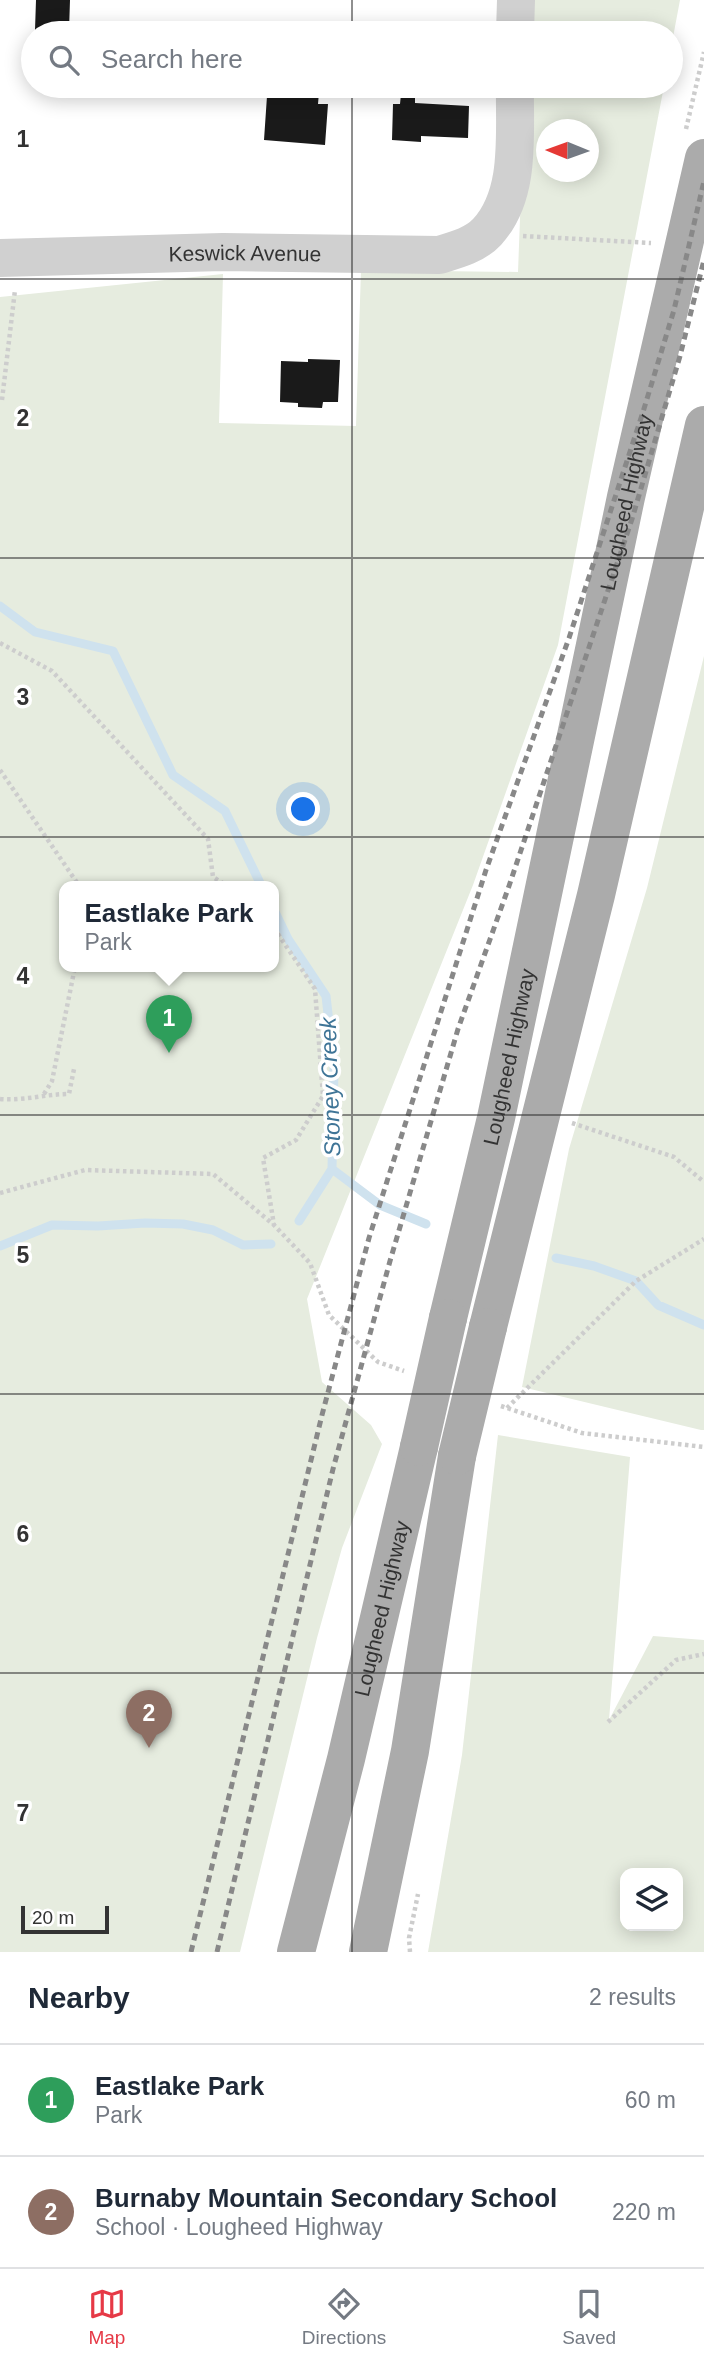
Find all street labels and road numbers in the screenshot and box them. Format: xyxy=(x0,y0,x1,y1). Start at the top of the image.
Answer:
street label: Keswick Avenue xyxy=(168,240,321,265)
street label: Lougheed Highway xyxy=(595,411,656,592)
street label: Lougheed Highway xyxy=(478,966,539,1148)
street label: Lougheed Highway xyxy=(350,1518,413,1699)

